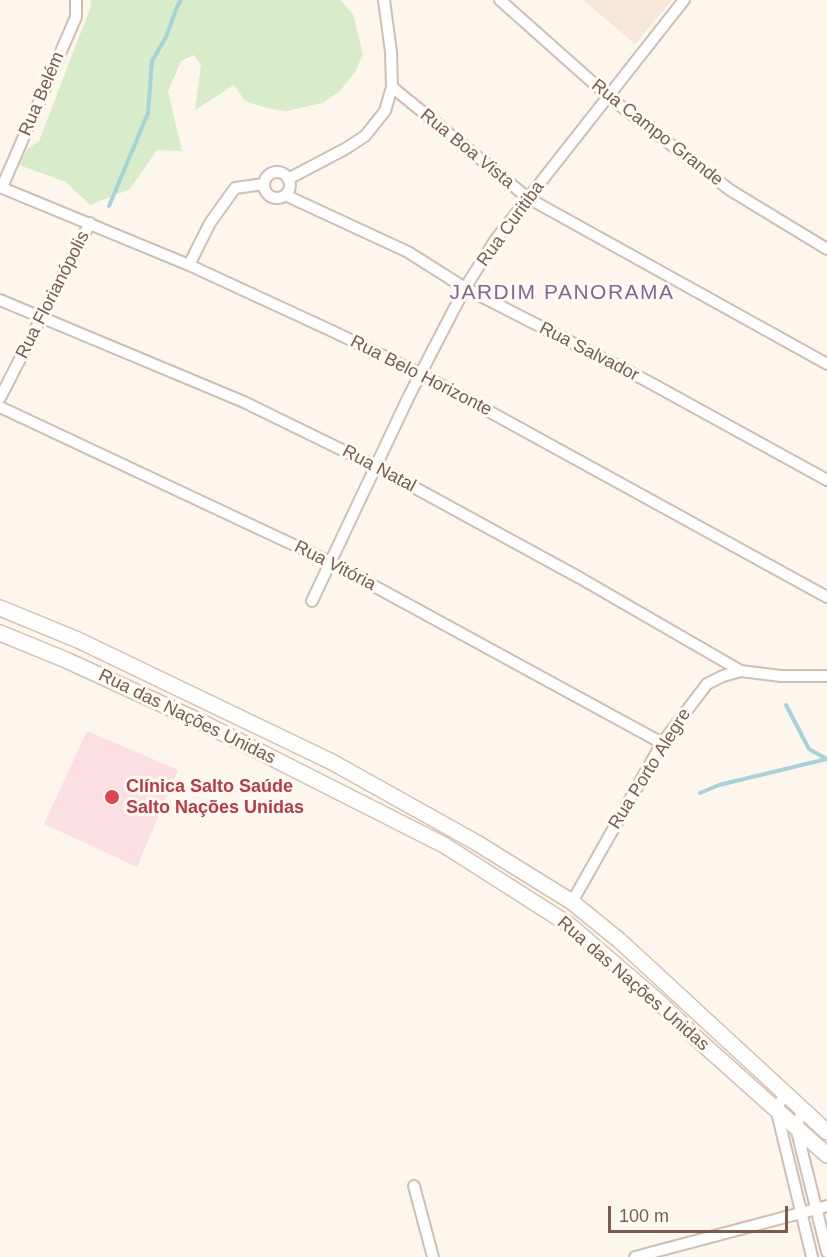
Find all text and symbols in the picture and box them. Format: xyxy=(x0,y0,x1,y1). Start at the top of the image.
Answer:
street label: Rua Belém xyxy=(15,49,69,139)
street label: Rua Campo Grande xyxy=(587,75,727,191)
street label: Rua Boa Vista xyxy=(416,105,518,193)
street label: Rua Curitiba xyxy=(473,177,549,271)
street label: Rua Florianópolis xyxy=(12,228,94,362)
district label: JARDIM PANORAMA xyxy=(449,280,675,306)
street label: Rua Salvador xyxy=(536,318,642,386)
street label: Rua Belo Horizonte xyxy=(347,331,495,421)
street label: Rua Natal xyxy=(339,441,419,497)
street label: Rua Vitória xyxy=(291,536,379,596)
street label: Rua das Nações Unidas xyxy=(95,665,279,769)
street label: Rua Porto Alegre xyxy=(604,705,696,833)
place label: Clínica Salto Saúde Salto Nações Unidas xyxy=(126,776,304,818)
marker: Clínica Salto Saúde Salto Nações Unidas xyxy=(103,788,121,806)
street label: Rua das Nações Unidas xyxy=(553,912,713,1056)
scale bar xyxy=(611,1194,791,1232)
text: 100 m xyxy=(619,1206,669,1226)

